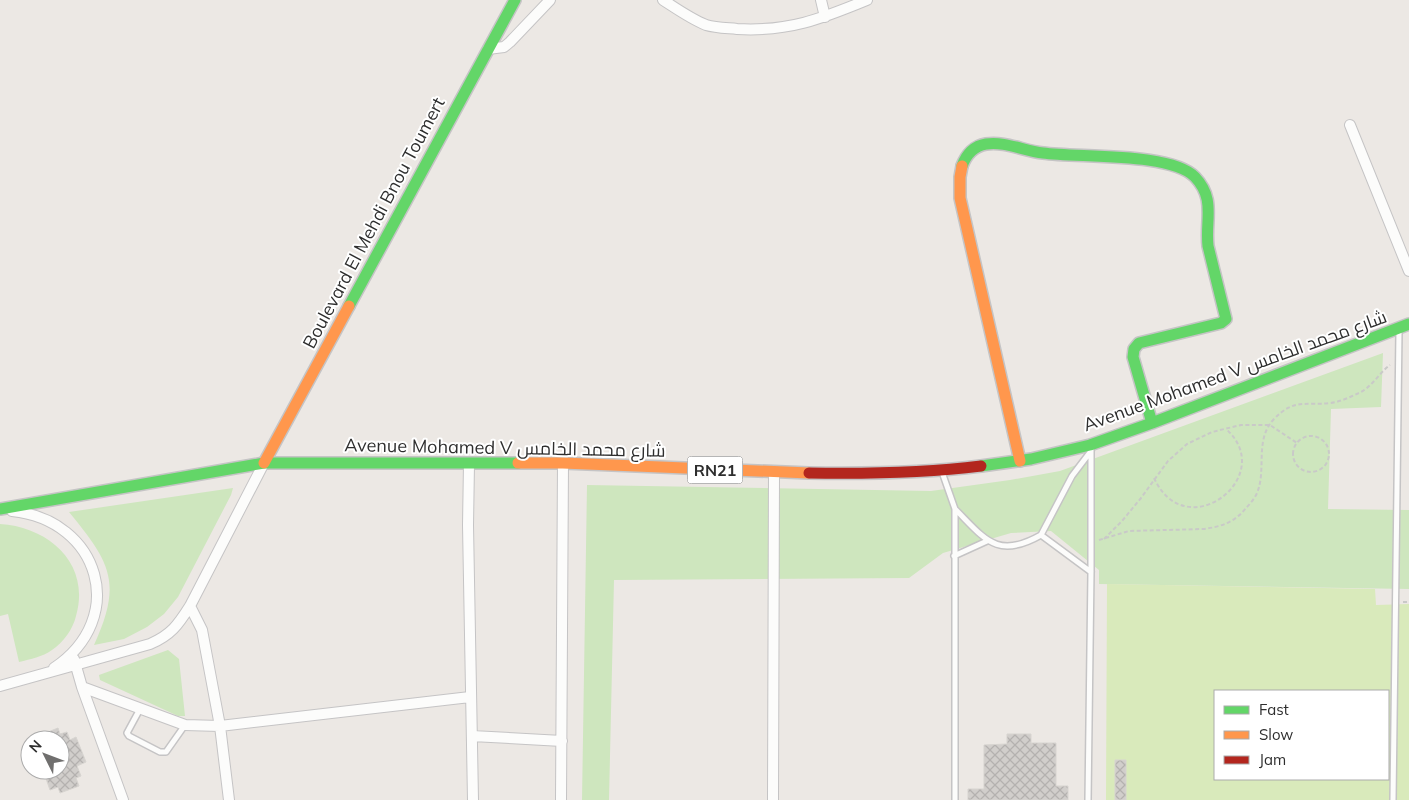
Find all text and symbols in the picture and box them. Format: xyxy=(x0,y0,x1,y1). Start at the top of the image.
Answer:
street label: Boulevard El Mehdi Bnou Toumert xyxy=(297,93,450,352)
street label: Avenue Mohamed V شارع محمد الخامس xyxy=(1080,305,1390,437)
street label: Avenue Mohamed V شارع محمد الخامس xyxy=(344,433,666,463)
road number: RN21 xyxy=(688,456,742,484)
legend xyxy=(1214,690,1389,780)
text: Fast xyxy=(1259,700,1289,719)
text: Slow xyxy=(1259,725,1293,744)
north arrow xyxy=(20,730,70,780)
text: N xyxy=(25,736,46,756)
text: Jam xyxy=(1259,750,1286,769)

